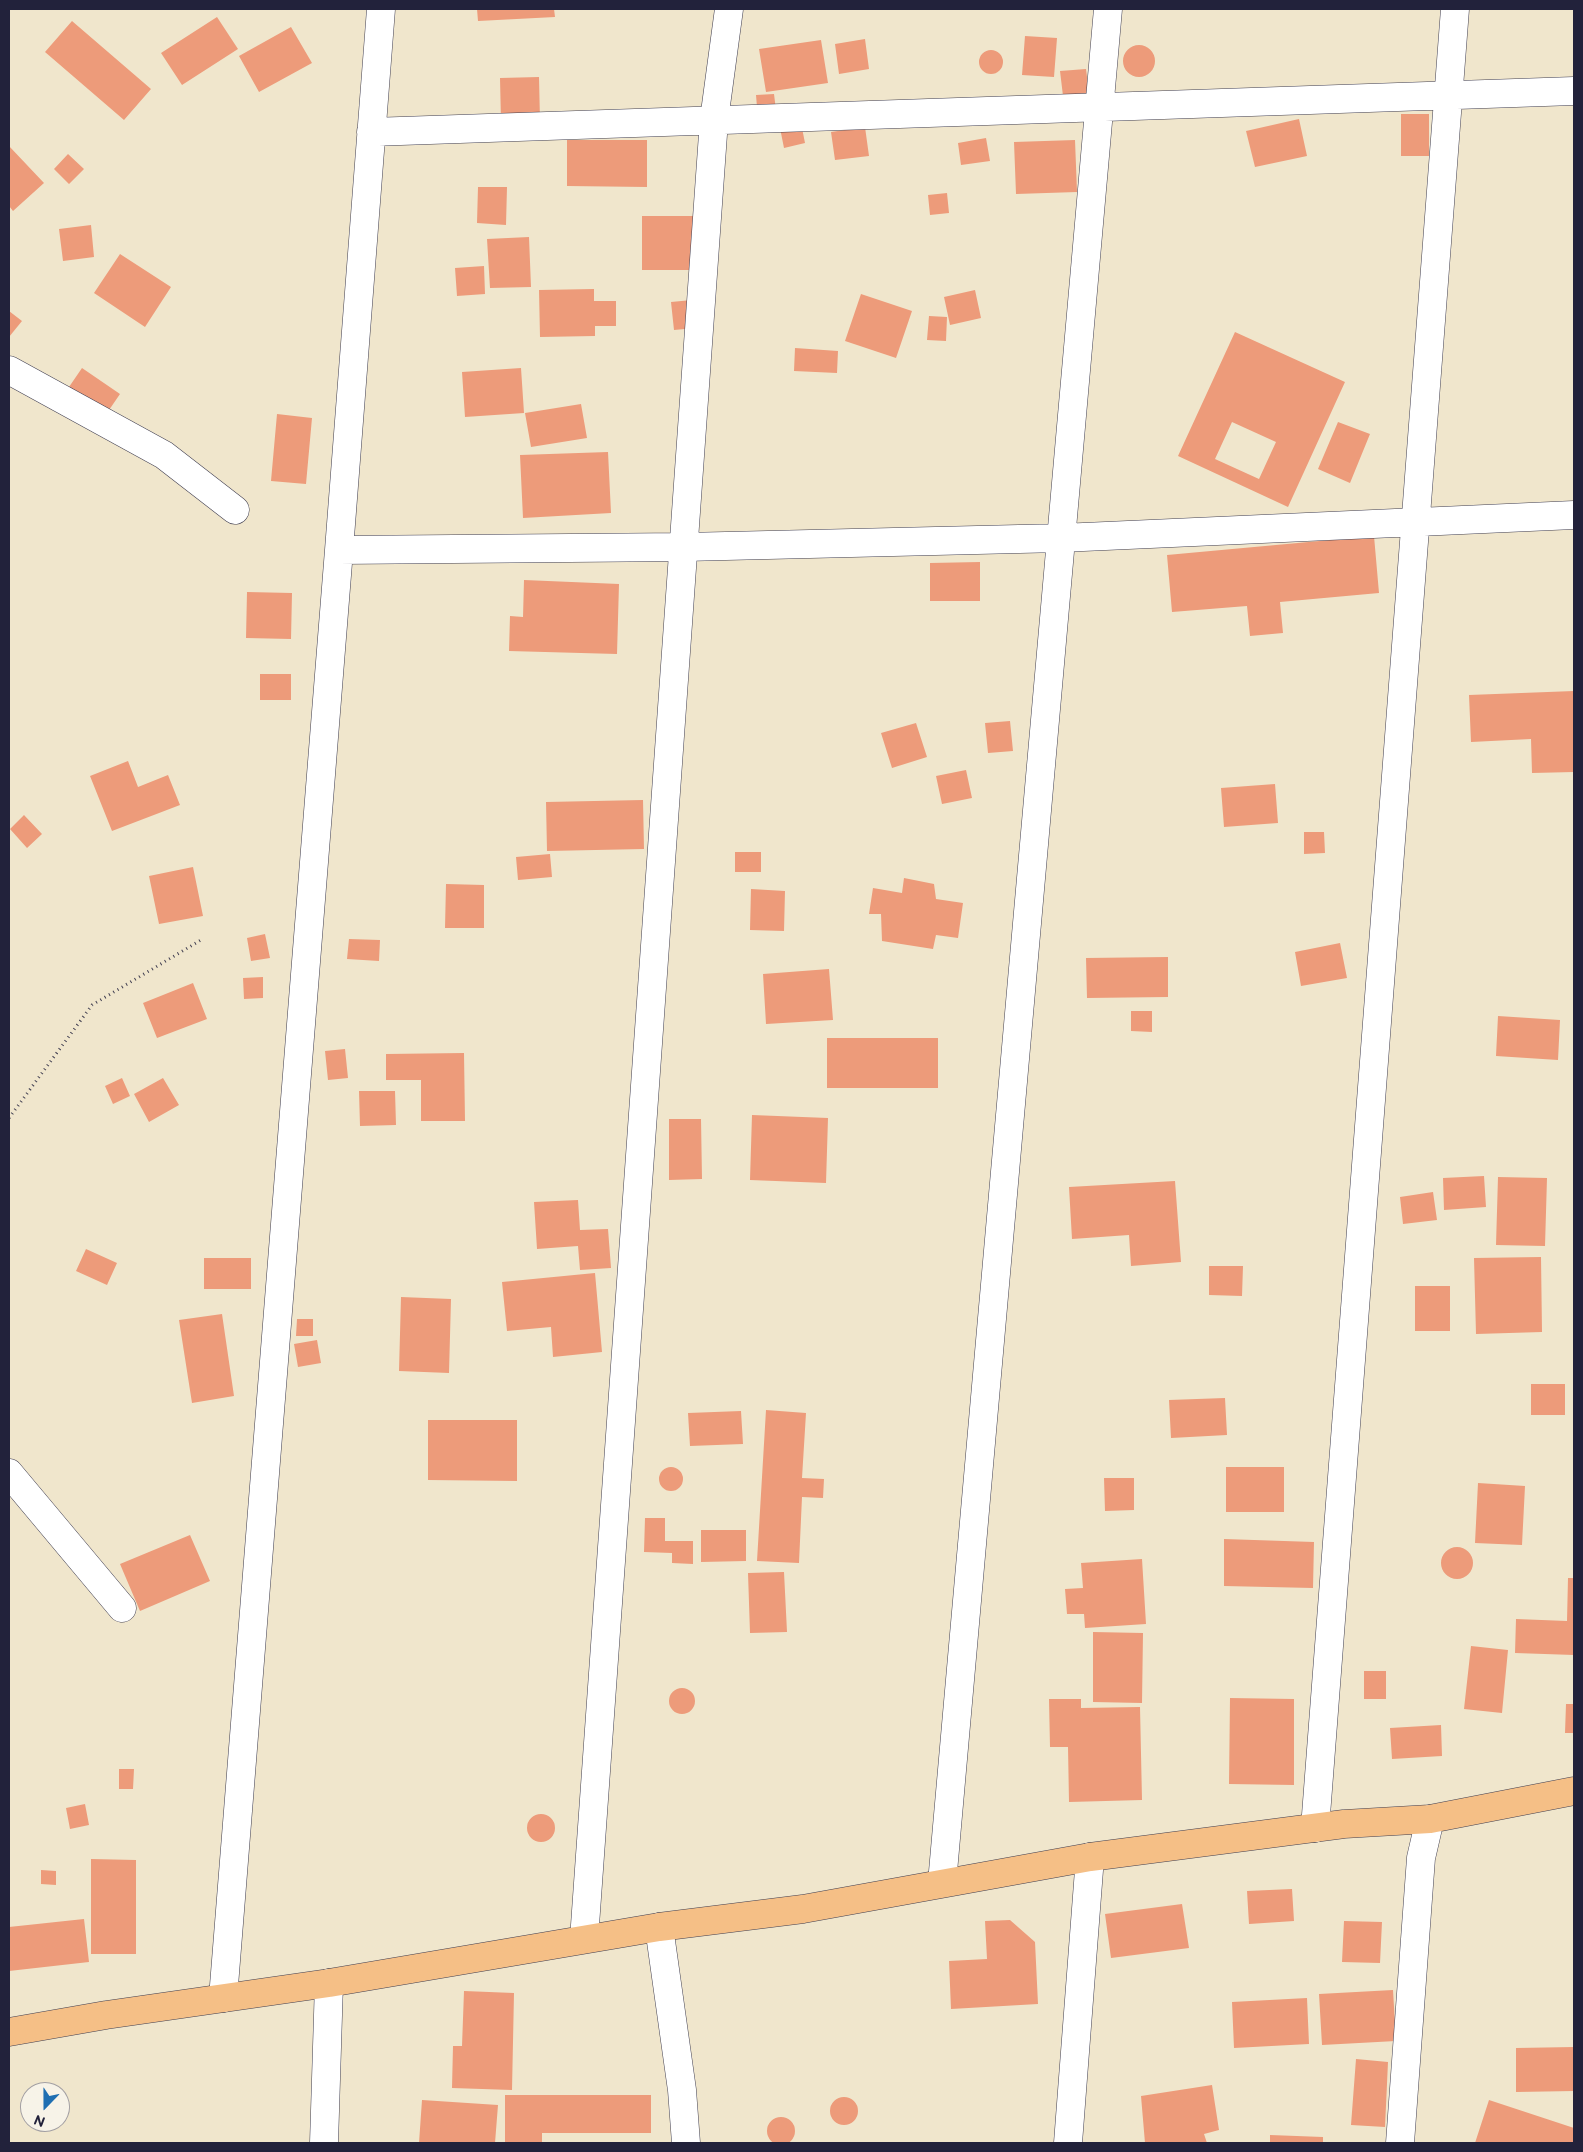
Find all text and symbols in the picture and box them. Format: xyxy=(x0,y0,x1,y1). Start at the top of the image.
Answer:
north arrow xyxy=(20,2082,70,2132)
text: N xyxy=(32,2111,48,2130)

